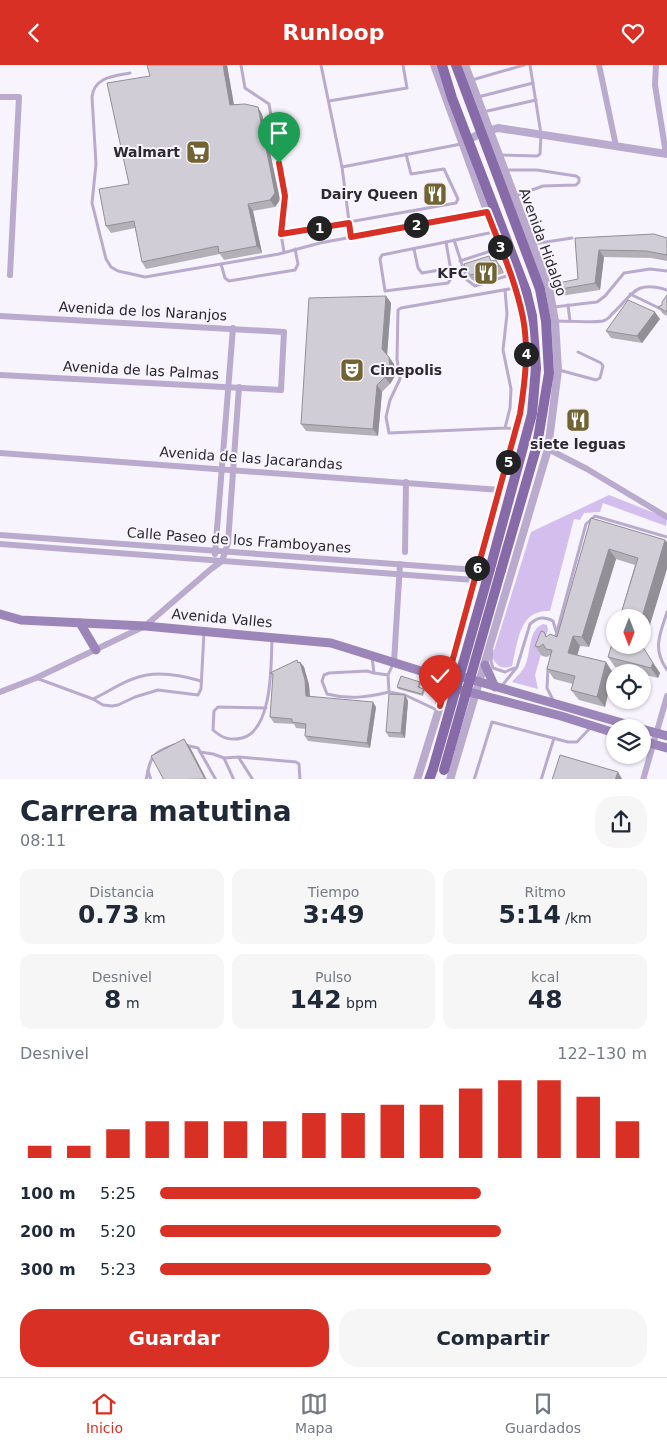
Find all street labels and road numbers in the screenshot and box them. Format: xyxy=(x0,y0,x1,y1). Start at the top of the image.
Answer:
street label: Avenida Hidalgo xyxy=(516,186,570,298)
street label: Avenida de los Naranjos xyxy=(58,299,228,323)
street label: Avenida de las Palmas xyxy=(63,358,219,382)
street label: Avenida de las Jacarandas xyxy=(159,444,343,472)
street label: Calle Paseo de los Framboyanes xyxy=(126,524,352,556)
street label: Avenida Valles xyxy=(171,606,273,630)

